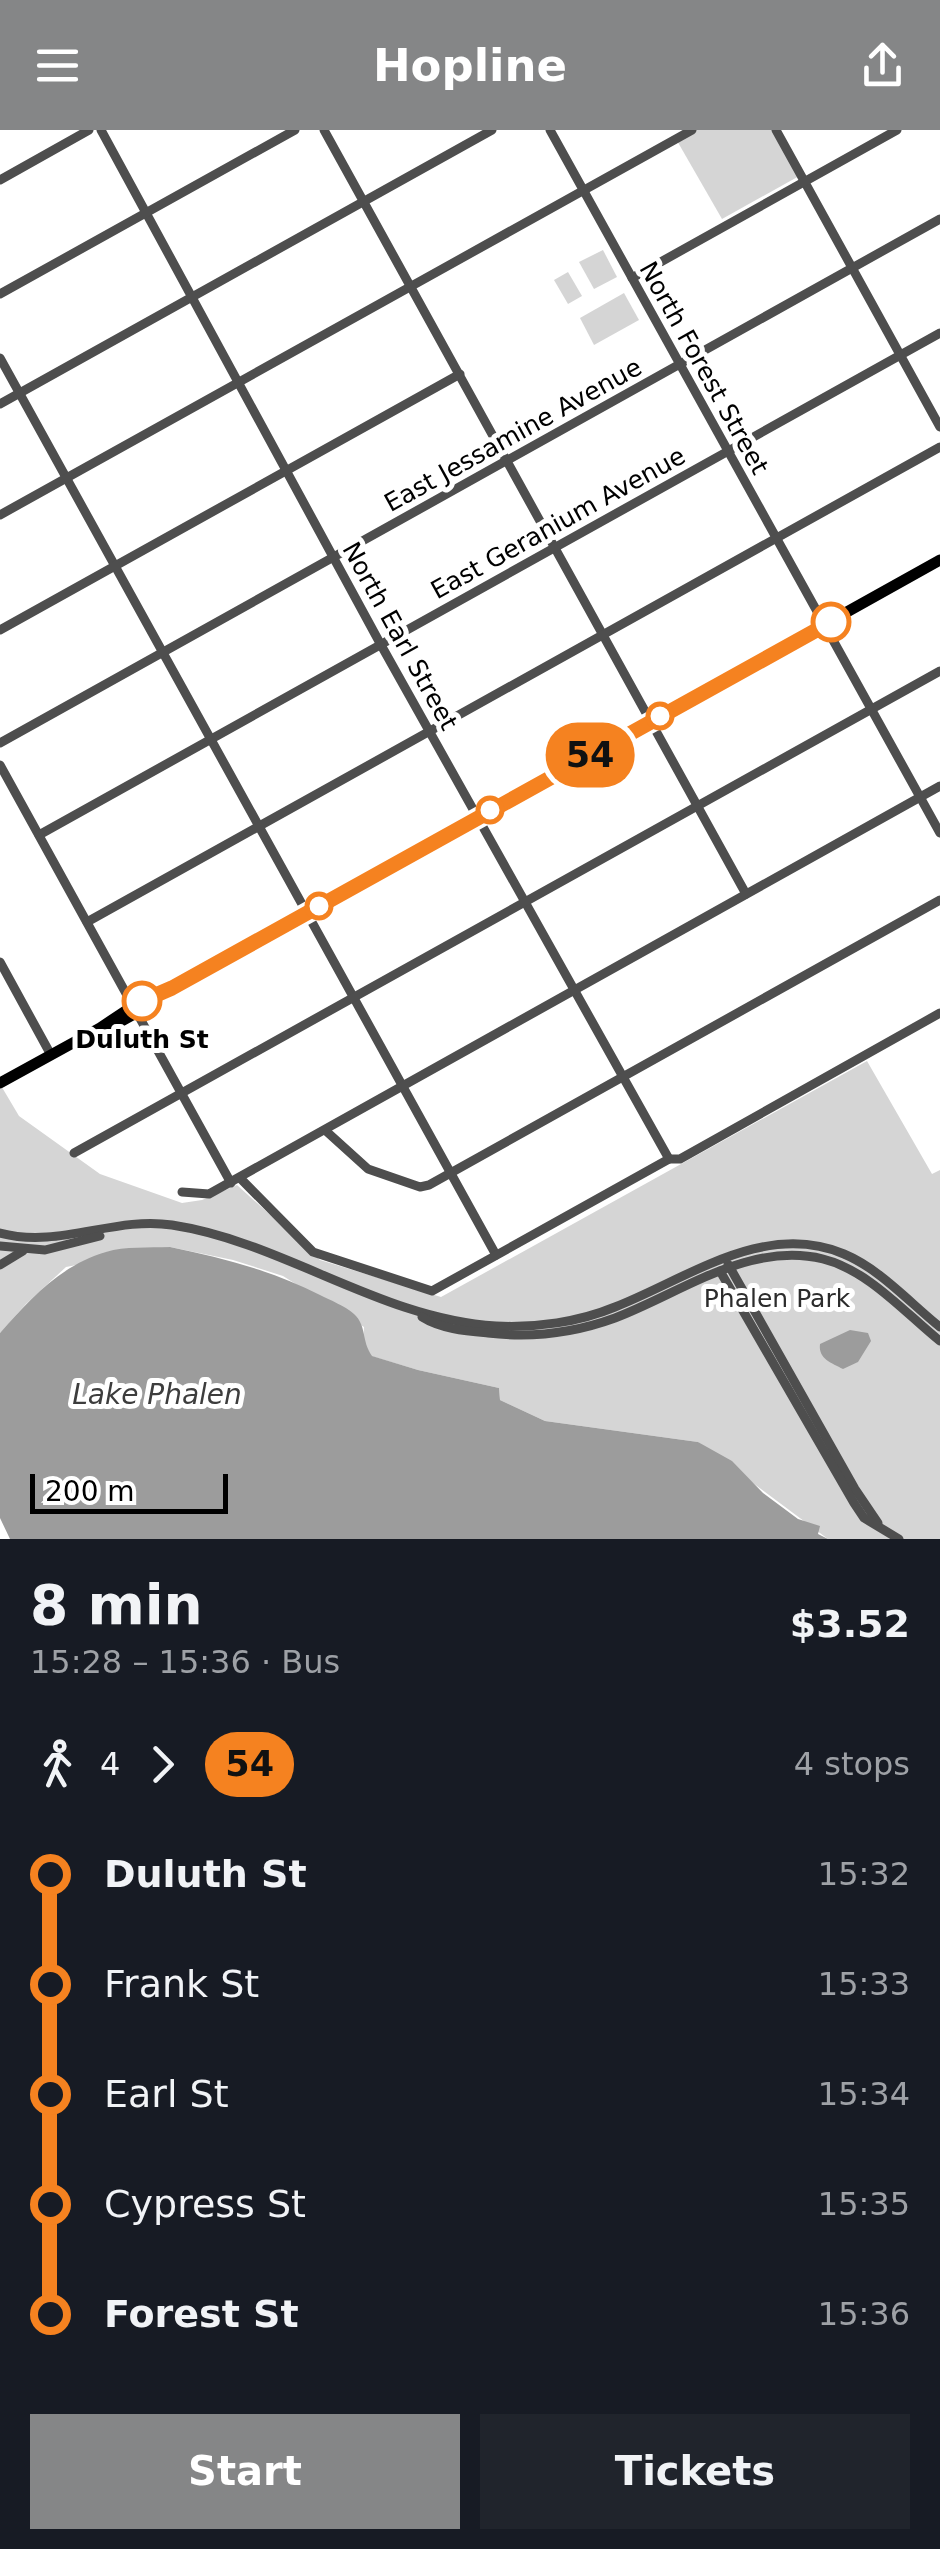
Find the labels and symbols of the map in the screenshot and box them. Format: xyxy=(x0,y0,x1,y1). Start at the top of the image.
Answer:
street label: North Forest Street xyxy=(634,257,775,479)
street label: East Jessamine Avenue xyxy=(379,352,647,518)
street label: East Geranium Avenue xyxy=(426,441,690,605)
street label: North Earl Street xyxy=(336,537,464,735)
unlabelled marker xyxy=(812,603,850,641)
unlabelled marker xyxy=(647,703,673,729)
line badge: 54 xyxy=(545,722,635,788)
unlabelled marker xyxy=(477,797,503,823)
unlabelled marker xyxy=(306,893,332,919)
marker: Duluth St xyxy=(123,982,161,1020)
place label: Duluth St xyxy=(75,1025,209,1054)
park label: Phalen Park xyxy=(704,1284,851,1313)
water label: Lake Phalen xyxy=(72,1378,242,1411)
scale bar xyxy=(30,1469,228,1514)

